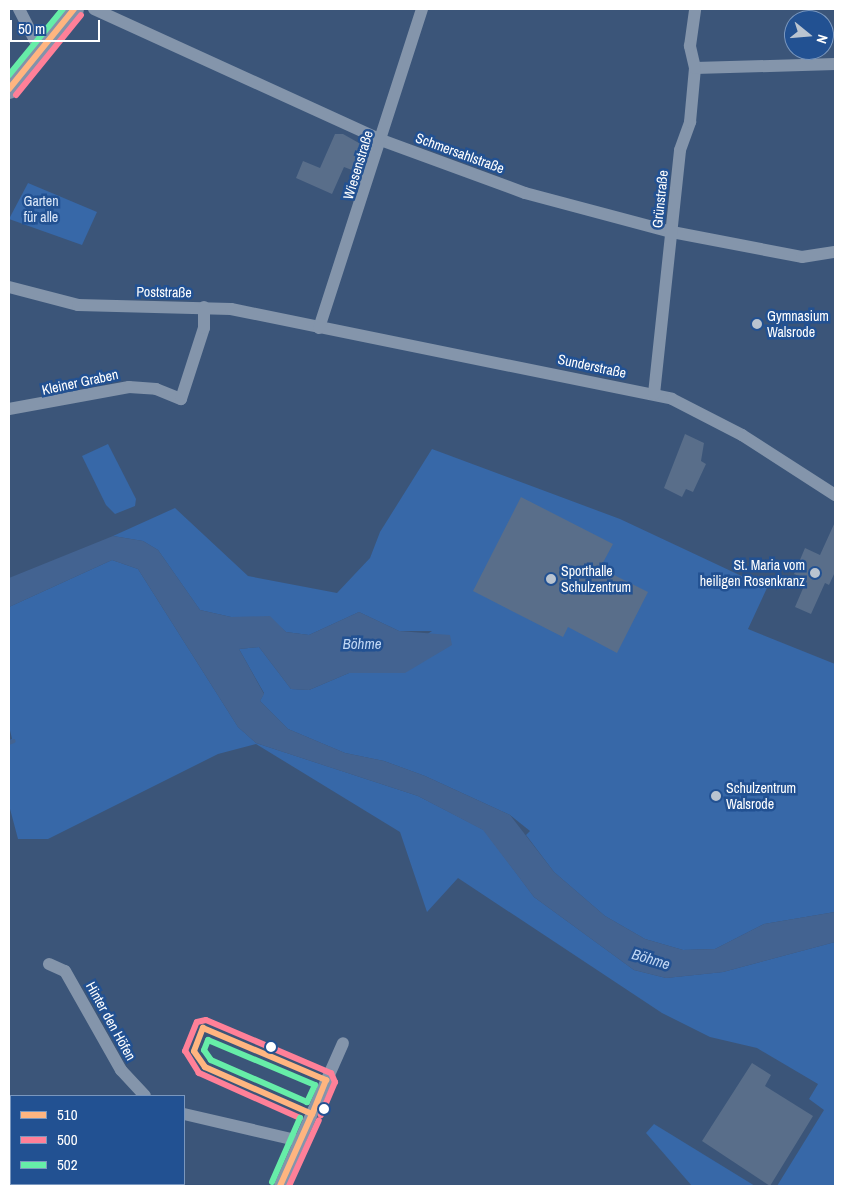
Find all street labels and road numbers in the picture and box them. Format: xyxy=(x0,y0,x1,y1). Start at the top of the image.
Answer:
street label: Wiesenstraße xyxy=(340,128,376,202)
street label: Schmersahlstraße xyxy=(413,129,507,177)
street label: Grünstraße xyxy=(649,169,671,229)
street label: Poststraße xyxy=(136,283,192,301)
street label: Sunderstraße xyxy=(556,351,628,381)
street label: Kleiner Graben xyxy=(40,366,120,398)
street label: Hinter den Höfen xyxy=(82,979,140,1063)

